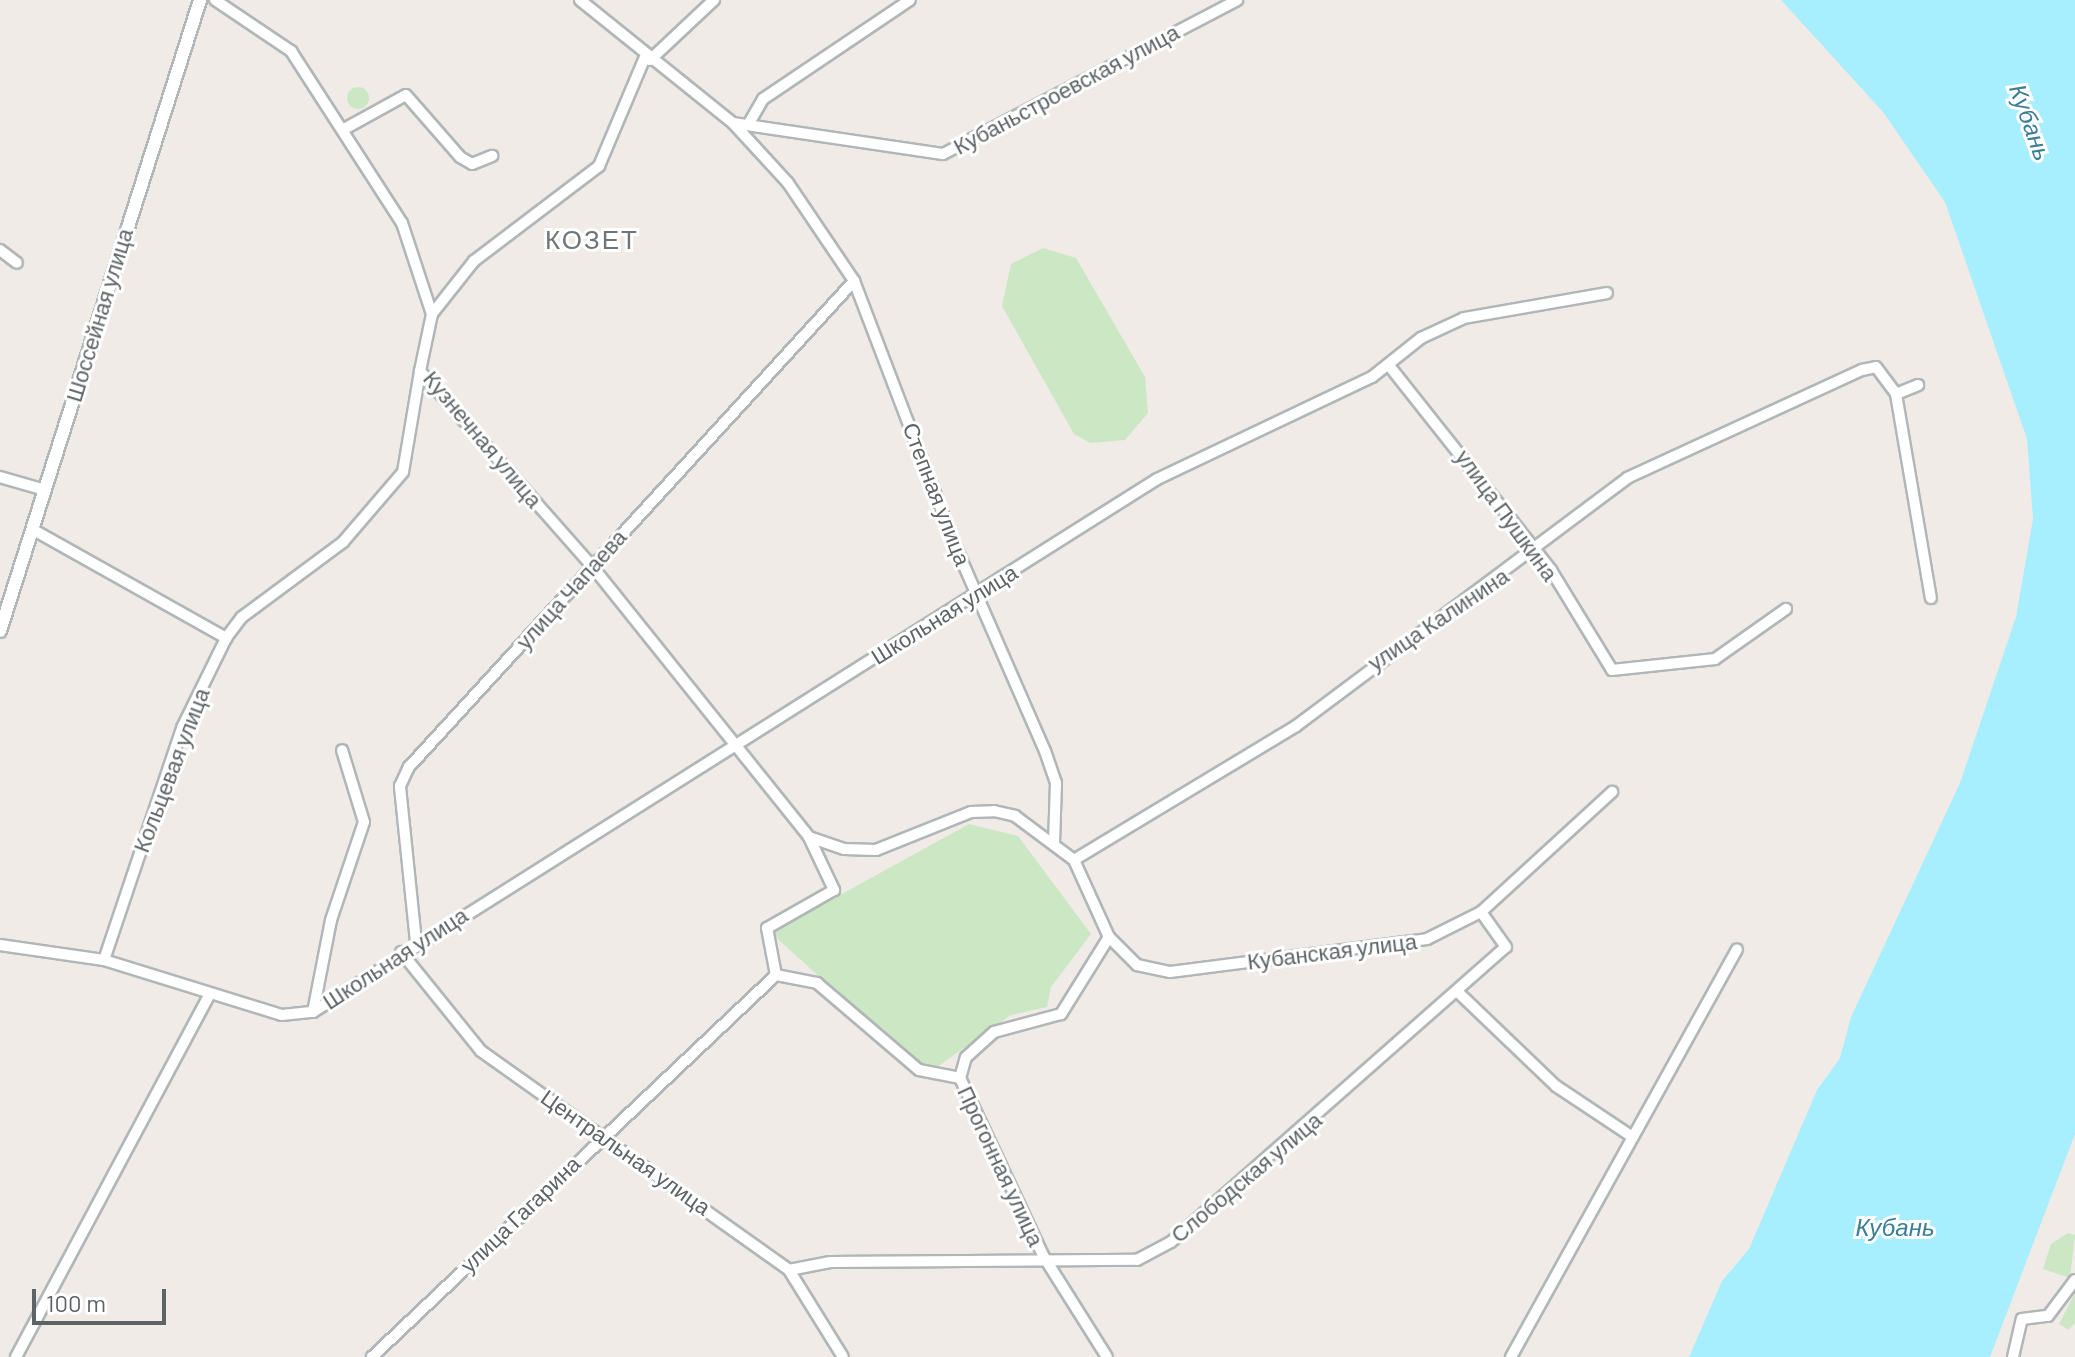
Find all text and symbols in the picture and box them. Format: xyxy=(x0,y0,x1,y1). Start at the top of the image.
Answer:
street label: Кубаньстроевская улица xyxy=(949,18,1183,160)
water label: Кубань xyxy=(2004,80,2058,164)
district label: КОЗЕТ xyxy=(545,223,639,255)
street label: Шоссейная улица xyxy=(60,225,138,405)
street label: Кузнечная улица xyxy=(418,365,548,513)
street label: Степная улица xyxy=(898,419,976,569)
street label: улица Пушкина xyxy=(1451,444,1563,586)
street label: улица Чапаева xyxy=(510,524,632,654)
street label: Школьная улица xyxy=(866,558,1022,670)
street label: улица Калинина xyxy=(1363,562,1513,676)
street label: Кольцевая улица xyxy=(128,684,214,856)
street label: Школьная улица xyxy=(318,901,472,1015)
street label: Кубанская улица xyxy=(1246,927,1418,975)
street label: Прогонная улица xyxy=(952,1082,1050,1250)
street label: Центральная улица xyxy=(536,1084,716,1220)
street label: Слободская улица xyxy=(1165,1106,1327,1248)
street label: улица Гагарина xyxy=(455,1150,585,1278)
water label: Кубань xyxy=(1855,1213,1935,1241)
scale bar xyxy=(36,1273,170,1323)
text: 100 m xyxy=(46,1288,106,1317)

